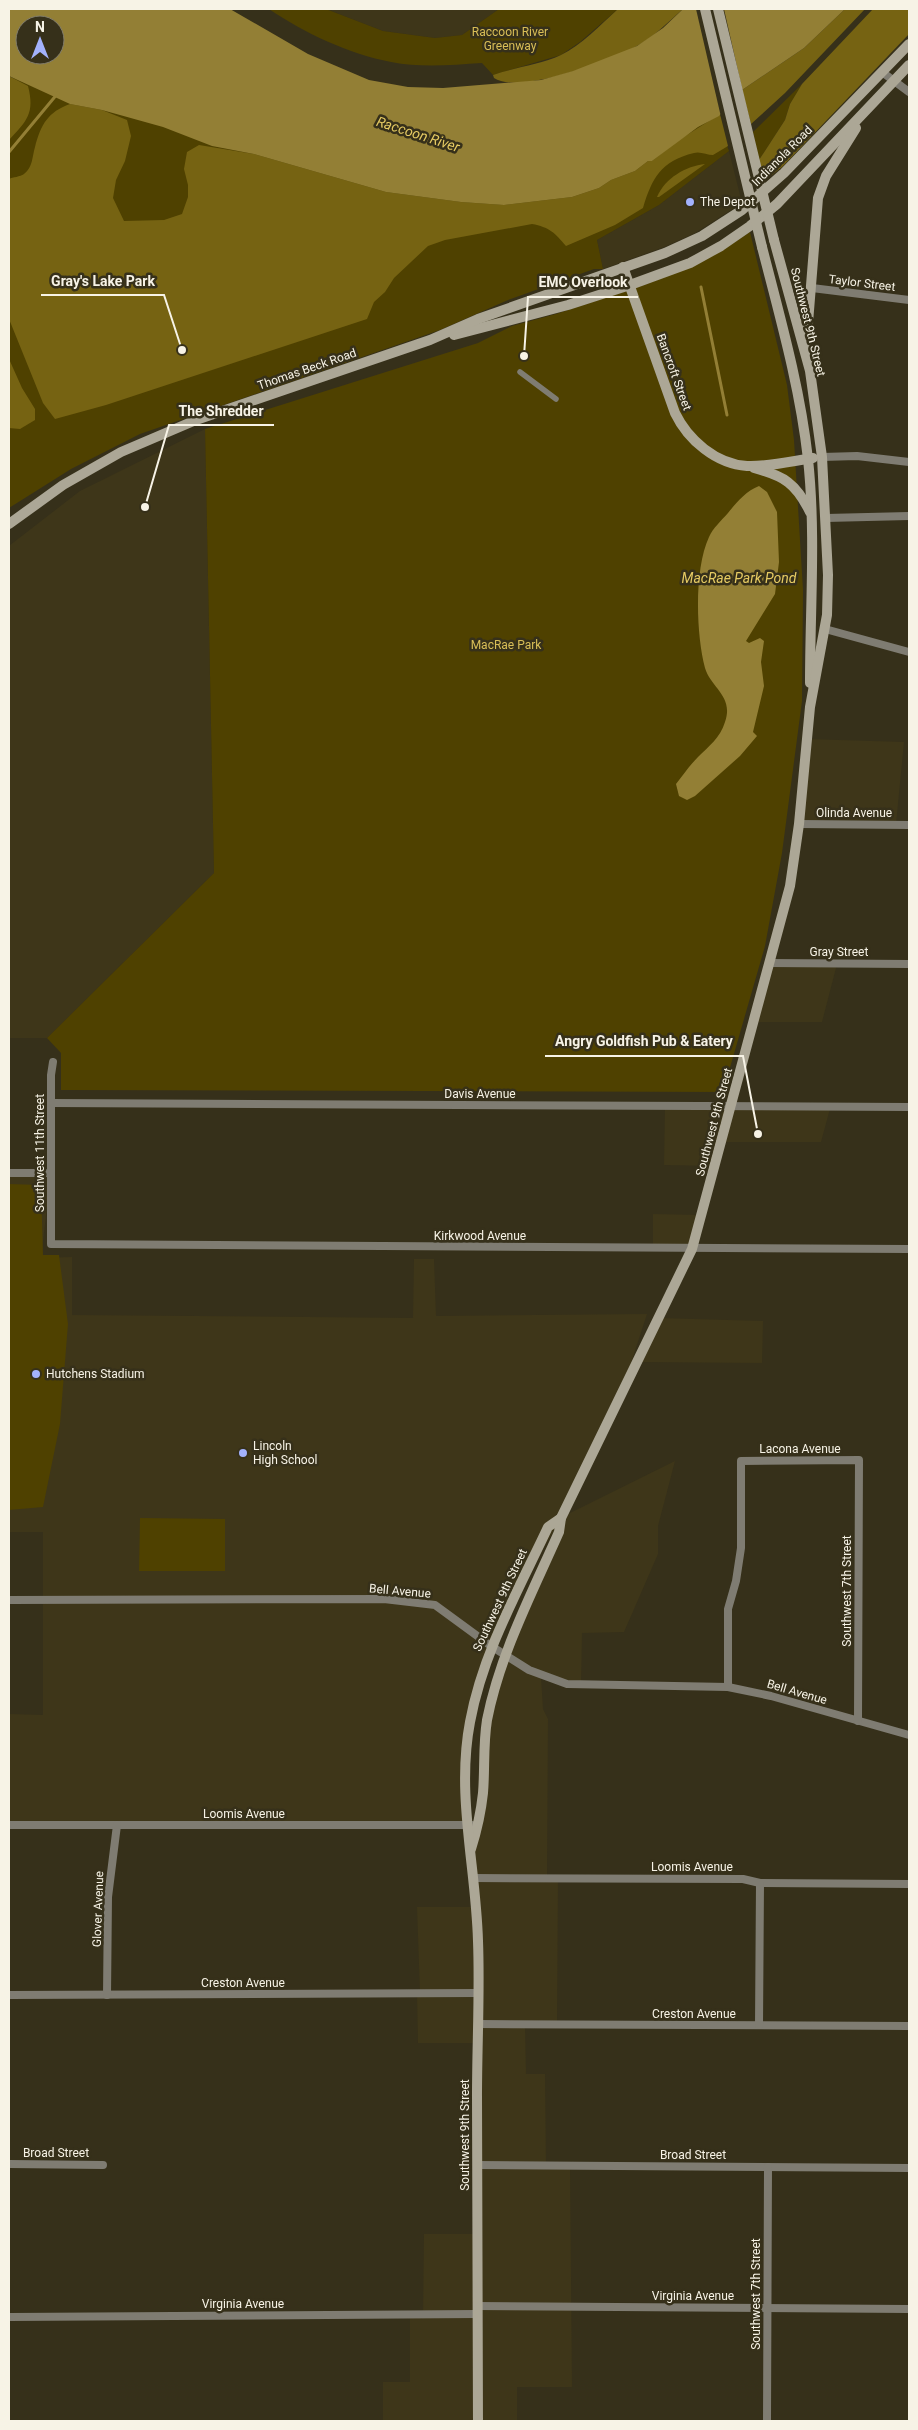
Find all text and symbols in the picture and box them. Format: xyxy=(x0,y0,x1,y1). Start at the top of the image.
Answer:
north arrow xyxy=(15,15,65,65)
text: N xyxy=(35,19,45,35)
park label: Raccoon River Greenway xyxy=(472,25,548,53)
water label: Raccoon River xyxy=(374,113,462,155)
street label: Indianola Road xyxy=(749,123,815,189)
place label: The Depot xyxy=(700,195,755,209)
marker: The Depot xyxy=(684,196,696,208)
callout: Gray's Lake Park xyxy=(41,266,164,295)
street label: Southwest 9th Street xyxy=(788,266,828,378)
callout: EMC Overlook xyxy=(528,268,638,297)
street label: Taylor Street xyxy=(828,272,896,294)
text: Gray's Lake Park xyxy=(51,273,155,289)
text: EMC Overlook xyxy=(538,274,628,290)
street label: Bancroft Street xyxy=(654,332,694,412)
street label: Thomas Beck Road xyxy=(256,346,358,392)
callout: The Shredder xyxy=(169,396,274,425)
text: The Shredder xyxy=(178,403,264,419)
water label: MacRae Park Pond xyxy=(682,570,797,586)
park label: MacRae Park xyxy=(471,638,542,652)
street label: Olinda Avenue xyxy=(816,806,892,820)
street label: Gray Street xyxy=(810,945,868,959)
callout: Angry Goldfish Pub & Eatery xyxy=(545,1027,743,1056)
text: Angry Goldfish Pub & Eatery xyxy=(555,1033,734,1049)
street label: Southwest 9th Street xyxy=(693,1066,735,1178)
street label: Davis Avenue xyxy=(444,1087,516,1101)
street label: Southwest 11th Street xyxy=(33,1094,47,1212)
street label: Kirkwood Avenue xyxy=(434,1229,526,1243)
place label: Hutchens Stadium xyxy=(46,1367,145,1381)
marker: Hutchens Stadium xyxy=(30,1368,42,1380)
place label: Lincoln High School xyxy=(253,1439,317,1467)
street label: Lacona Avenue xyxy=(759,1442,841,1456)
marker: Lincoln High School xyxy=(237,1447,249,1459)
street label: Southwest 7th Street xyxy=(840,1535,854,1647)
street label: Southwest 9th Street xyxy=(470,1546,530,1653)
street label: Bell Avenue xyxy=(369,1581,431,1601)
street label: Bell Avenue xyxy=(765,1677,829,1707)
street label: Loomis Avenue xyxy=(203,1807,285,1821)
street label: Loomis Avenue xyxy=(651,1860,733,1874)
street label: Glover Avenue xyxy=(90,1871,106,1947)
street label: Creston Avenue xyxy=(201,1976,285,1990)
street label: Creston Avenue xyxy=(652,2007,736,2021)
street label: Southwest 9th Street xyxy=(458,2079,472,2191)
street label: Broad Street xyxy=(23,2146,89,2160)
street label: Broad Street xyxy=(660,2148,726,2162)
street label: Southwest 7th Street xyxy=(749,2238,763,2350)
street label: Virginia Avenue xyxy=(652,2289,734,2303)
street label: Virginia Avenue xyxy=(202,2297,284,2311)

